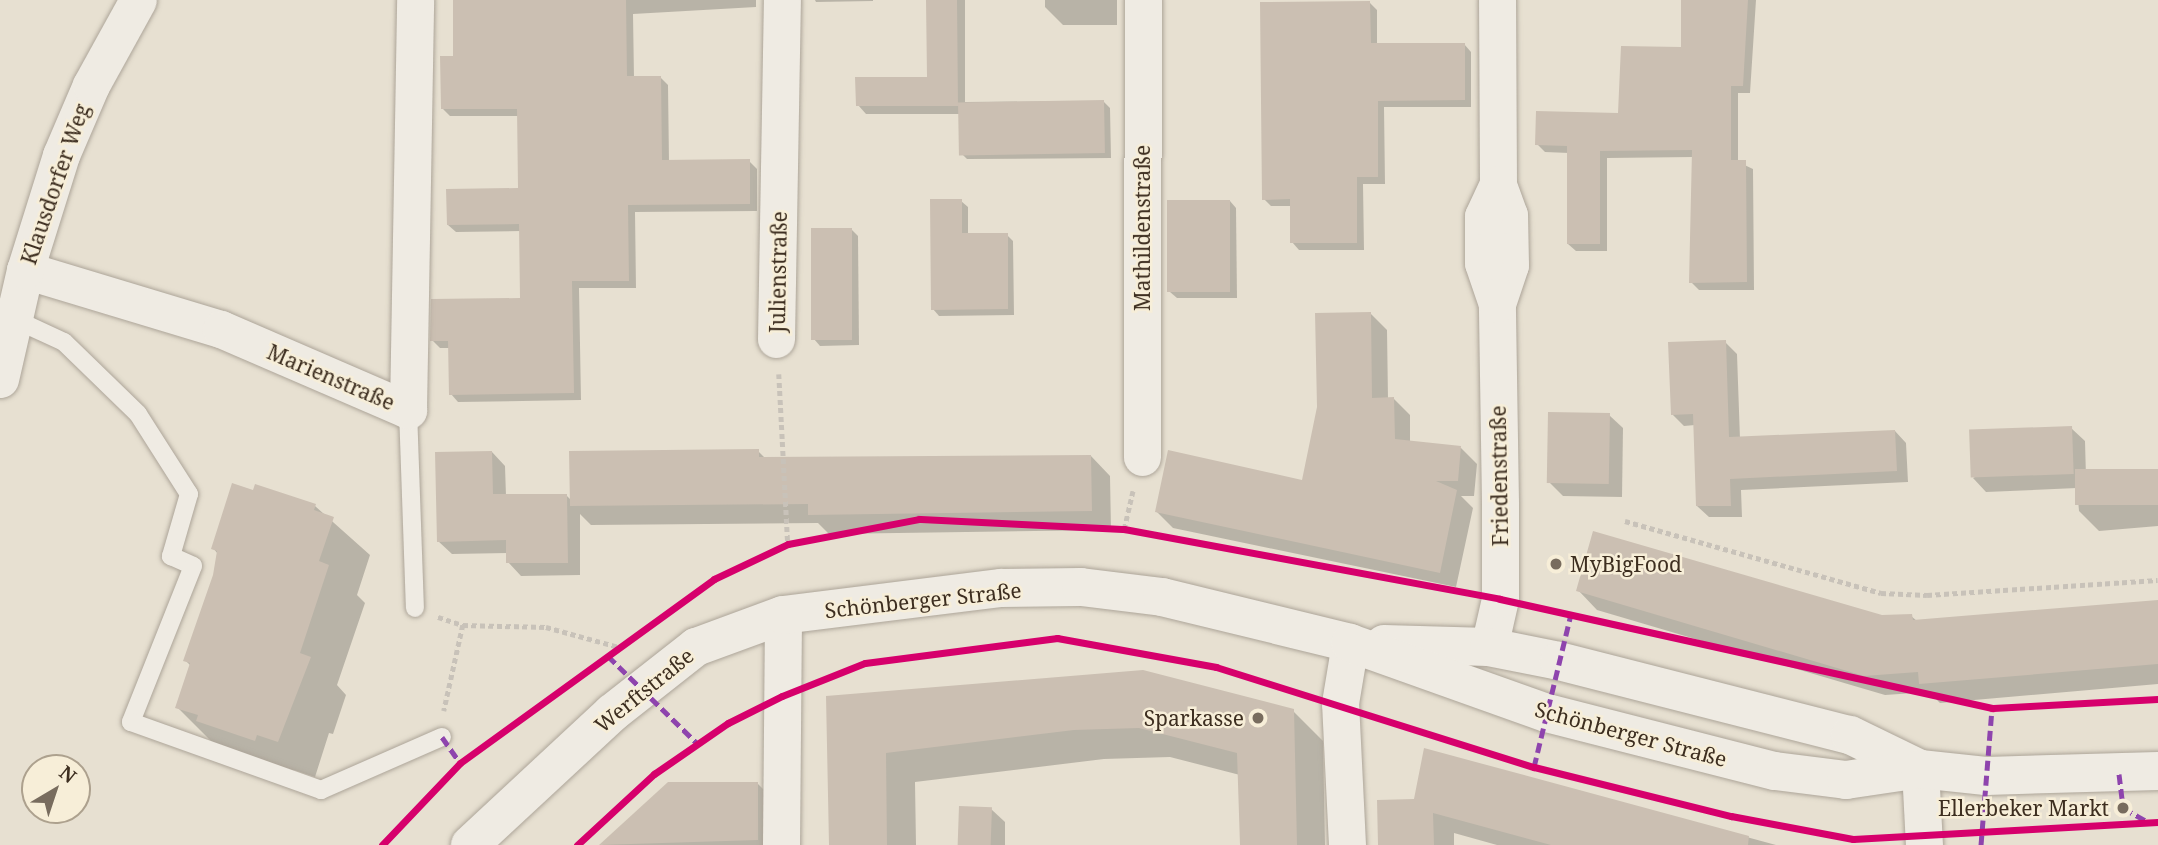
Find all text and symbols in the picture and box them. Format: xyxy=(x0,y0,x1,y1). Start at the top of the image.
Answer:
street label: Klausdorfer Weg xyxy=(16,100,94,268)
street label: Mathildenstraße xyxy=(1129,145,1155,311)
street label: Julienstraße xyxy=(764,211,792,333)
street label: Marienstraße xyxy=(264,339,398,415)
street label: Friedenstraße xyxy=(1485,405,1513,547)
place label: MyBigFood xyxy=(1570,551,1682,577)
marker: MyBigFood xyxy=(1548,556,1564,572)
street label: Schönberger Straße xyxy=(823,577,1023,623)
street label: Werftstraße xyxy=(589,642,699,738)
street label: Schönberger Straße xyxy=(1532,696,1730,772)
place label: Sparkasse xyxy=(1144,705,1244,731)
marker: Sparkasse xyxy=(1250,710,1266,726)
north arrow xyxy=(21,754,91,824)
text: N xyxy=(54,759,82,789)
place label: Ellerbeker Markt xyxy=(1938,795,2109,821)
marker: Ellerbeker Markt xyxy=(2115,800,2131,816)

